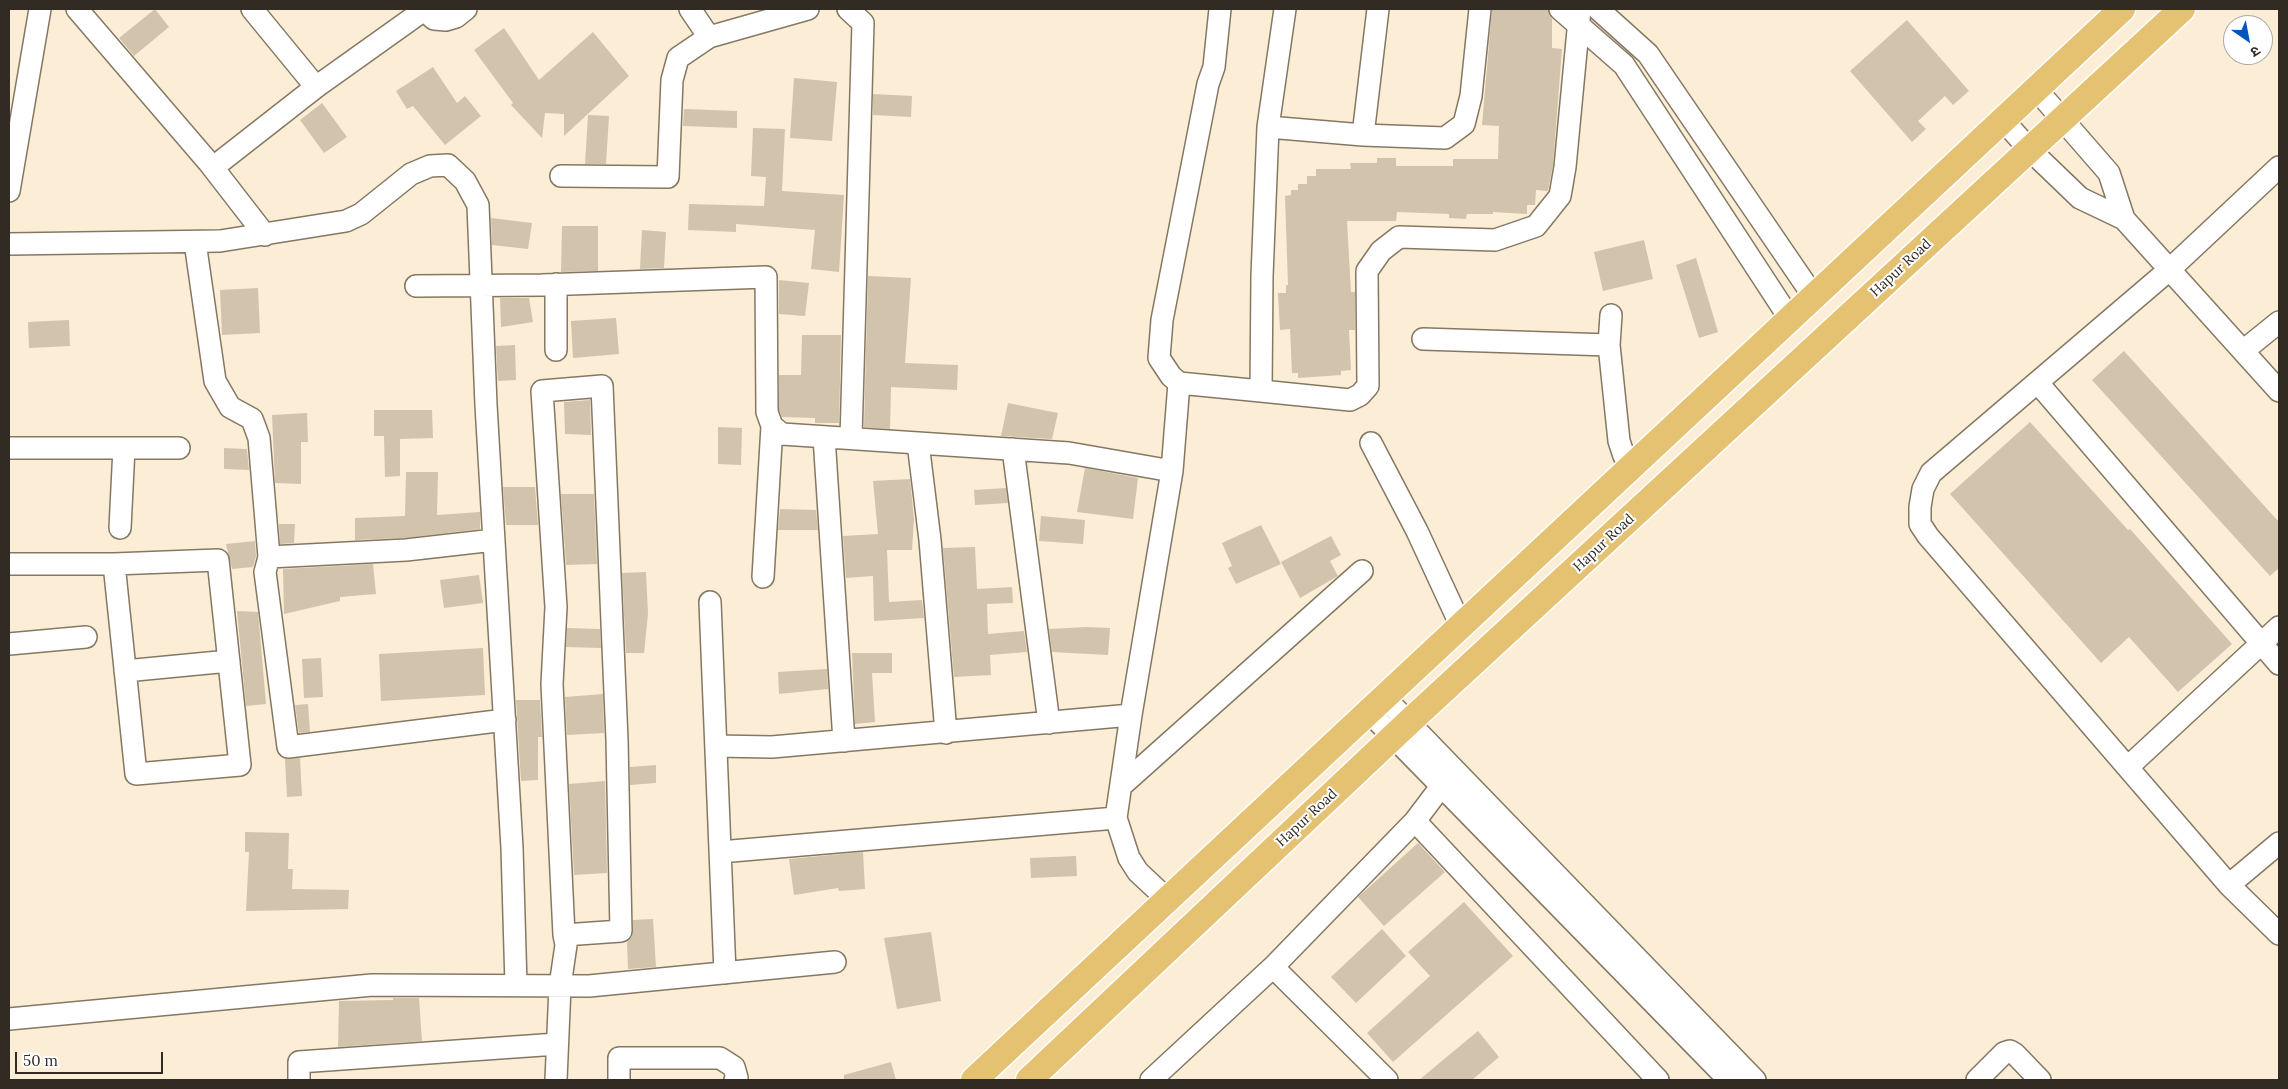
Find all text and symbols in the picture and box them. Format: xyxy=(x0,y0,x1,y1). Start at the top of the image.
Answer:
north arrow xyxy=(2223,15,2273,65)
text: उ xyxy=(2247,42,2264,62)
street label: Hapur Road xyxy=(1867,236,1935,300)
street label: Hapur Road xyxy=(1570,511,1638,575)
street label: Hapur Road xyxy=(1273,786,1341,850)
scale bar xyxy=(18,1042,165,1074)
text: 50 m xyxy=(23,1051,58,1070)

